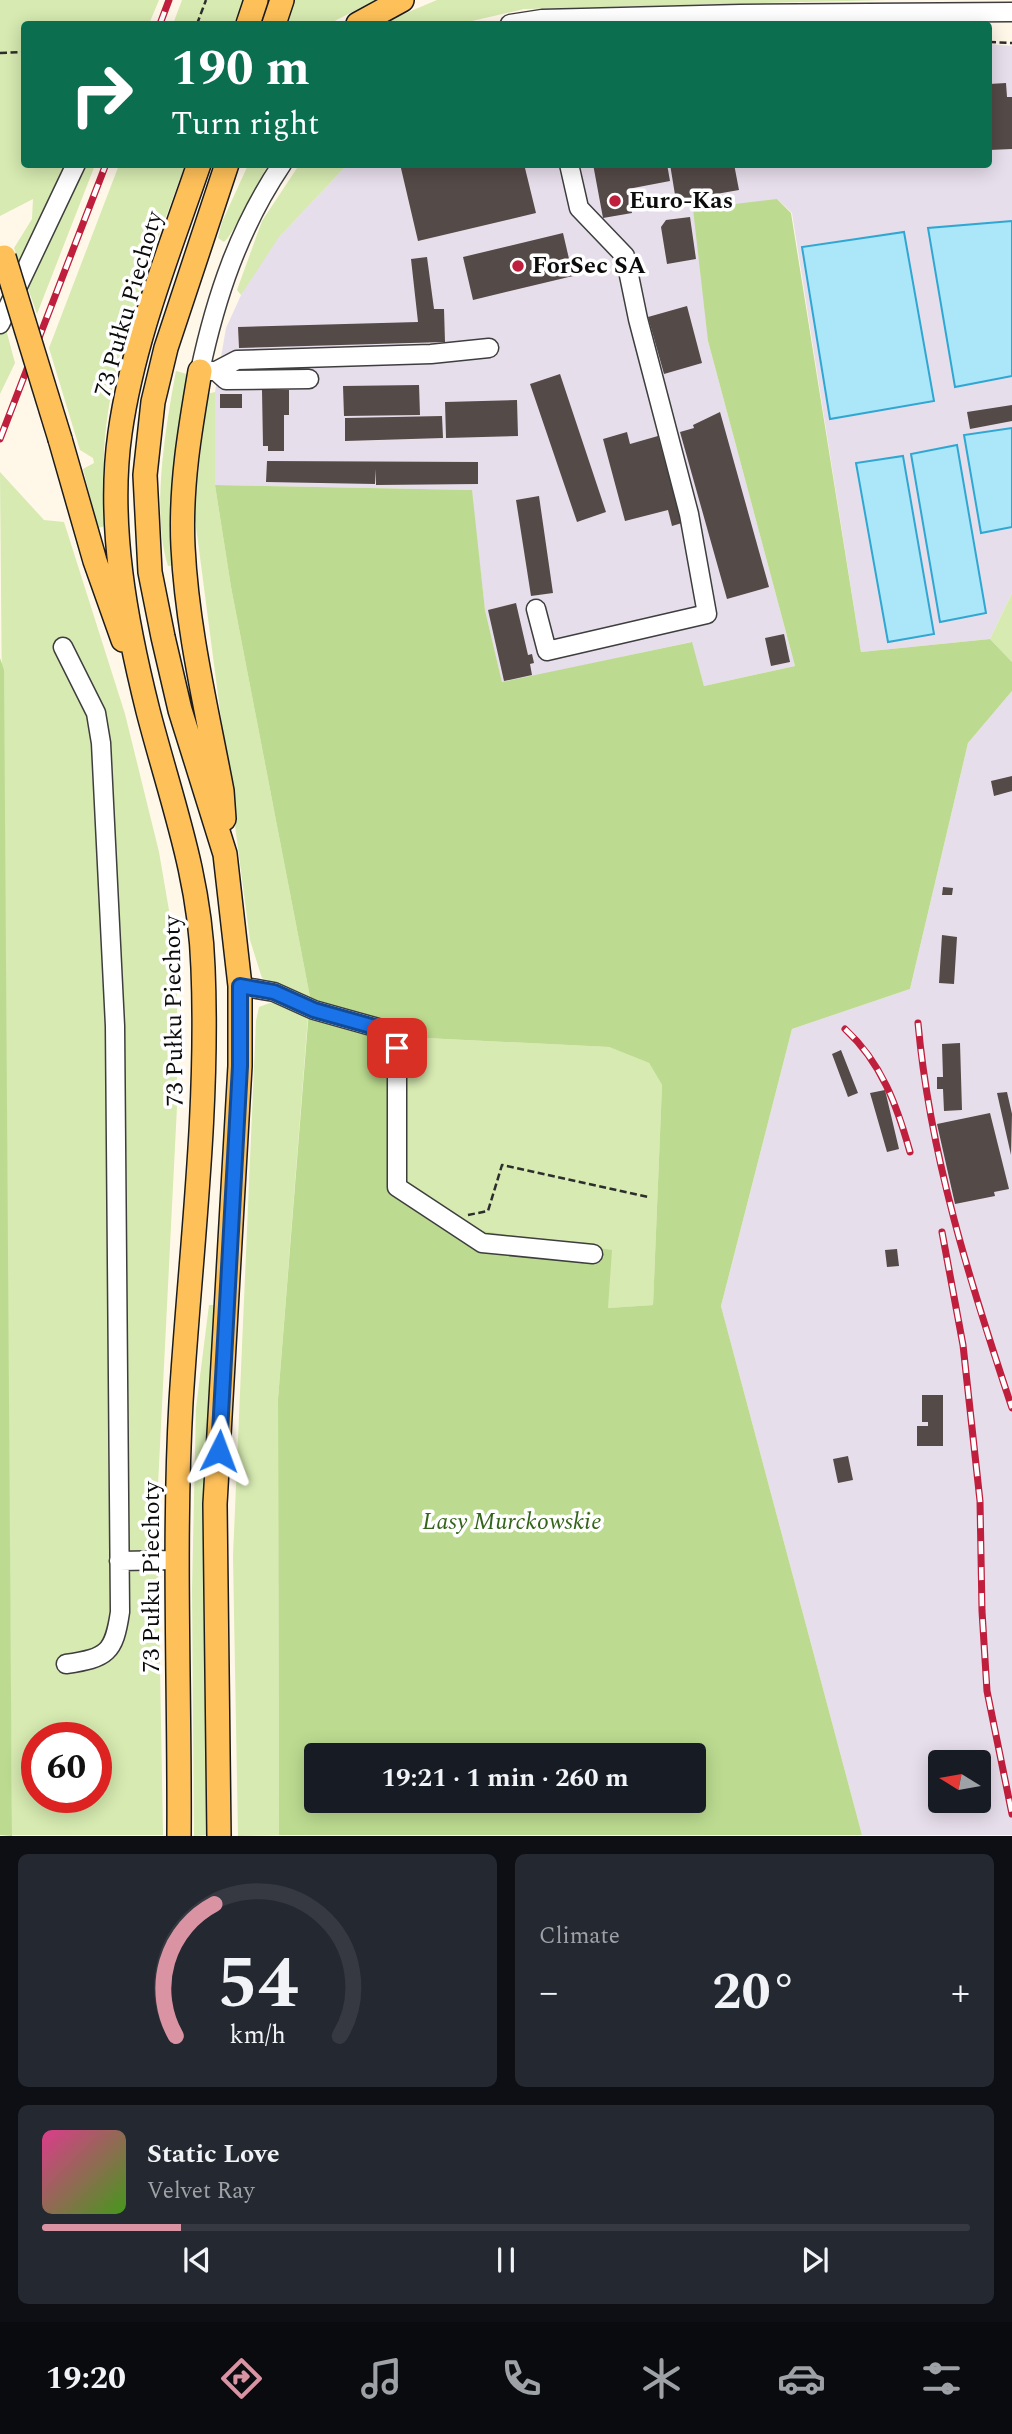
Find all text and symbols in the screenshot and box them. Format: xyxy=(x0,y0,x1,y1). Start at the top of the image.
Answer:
text: 190 m xyxy=(171,32,310,107)
icon: right xyxy=(56,49,147,140)
text: Turn right xyxy=(171,100,319,149)
place label: Euro-Kas xyxy=(629,183,733,219)
marker: Euro-Kas xyxy=(607,193,623,209)
street label: 73 Pułku Piechoty xyxy=(85,206,173,401)
place label: ForSec SA xyxy=(532,248,646,284)
marker: ForSec SA xyxy=(510,258,526,274)
street label: 73 Pułku Piechoty xyxy=(154,914,194,1107)
pin xyxy=(367,1018,427,1078)
icon: arrive xyxy=(378,1029,416,1067)
position arrow xyxy=(182,1414,256,1488)
street label: 73 Pułku Piechoty xyxy=(134,1480,170,1673)
park label: Lasy Murckowskie xyxy=(422,1504,602,1540)
speed limit sign: 60 xyxy=(21,1722,112,1813)
north arrow xyxy=(928,1750,990,1813)
map controls xyxy=(928,1750,991,1813)
text: 19:21 · 1 min · 260 m xyxy=(381,1758,629,1798)
text: Climate xyxy=(539,1919,620,1954)
text: 54 xyxy=(217,1930,298,2041)
text: 20° xyxy=(712,1953,797,2032)
text: − xyxy=(539,1964,558,2022)
text: + xyxy=(951,1964,970,2022)
text: km/h xyxy=(229,2017,286,2055)
text: Static Love xyxy=(147,2134,280,2174)
text: Velvet Ray xyxy=(147,2174,254,2209)
icon: previous xyxy=(178,2241,216,2279)
icon: pause xyxy=(487,2241,525,2279)
icon: next xyxy=(796,2241,834,2279)
text: 19:20 xyxy=(46,2354,126,2403)
icon: directions xyxy=(217,2354,266,2403)
icon: music xyxy=(357,2354,406,2403)
icon: phone xyxy=(497,2354,546,2403)
icon: climate xyxy=(637,2354,686,2403)
icon: car xyxy=(777,2354,826,2403)
icon: filters xyxy=(917,2354,966,2403)

